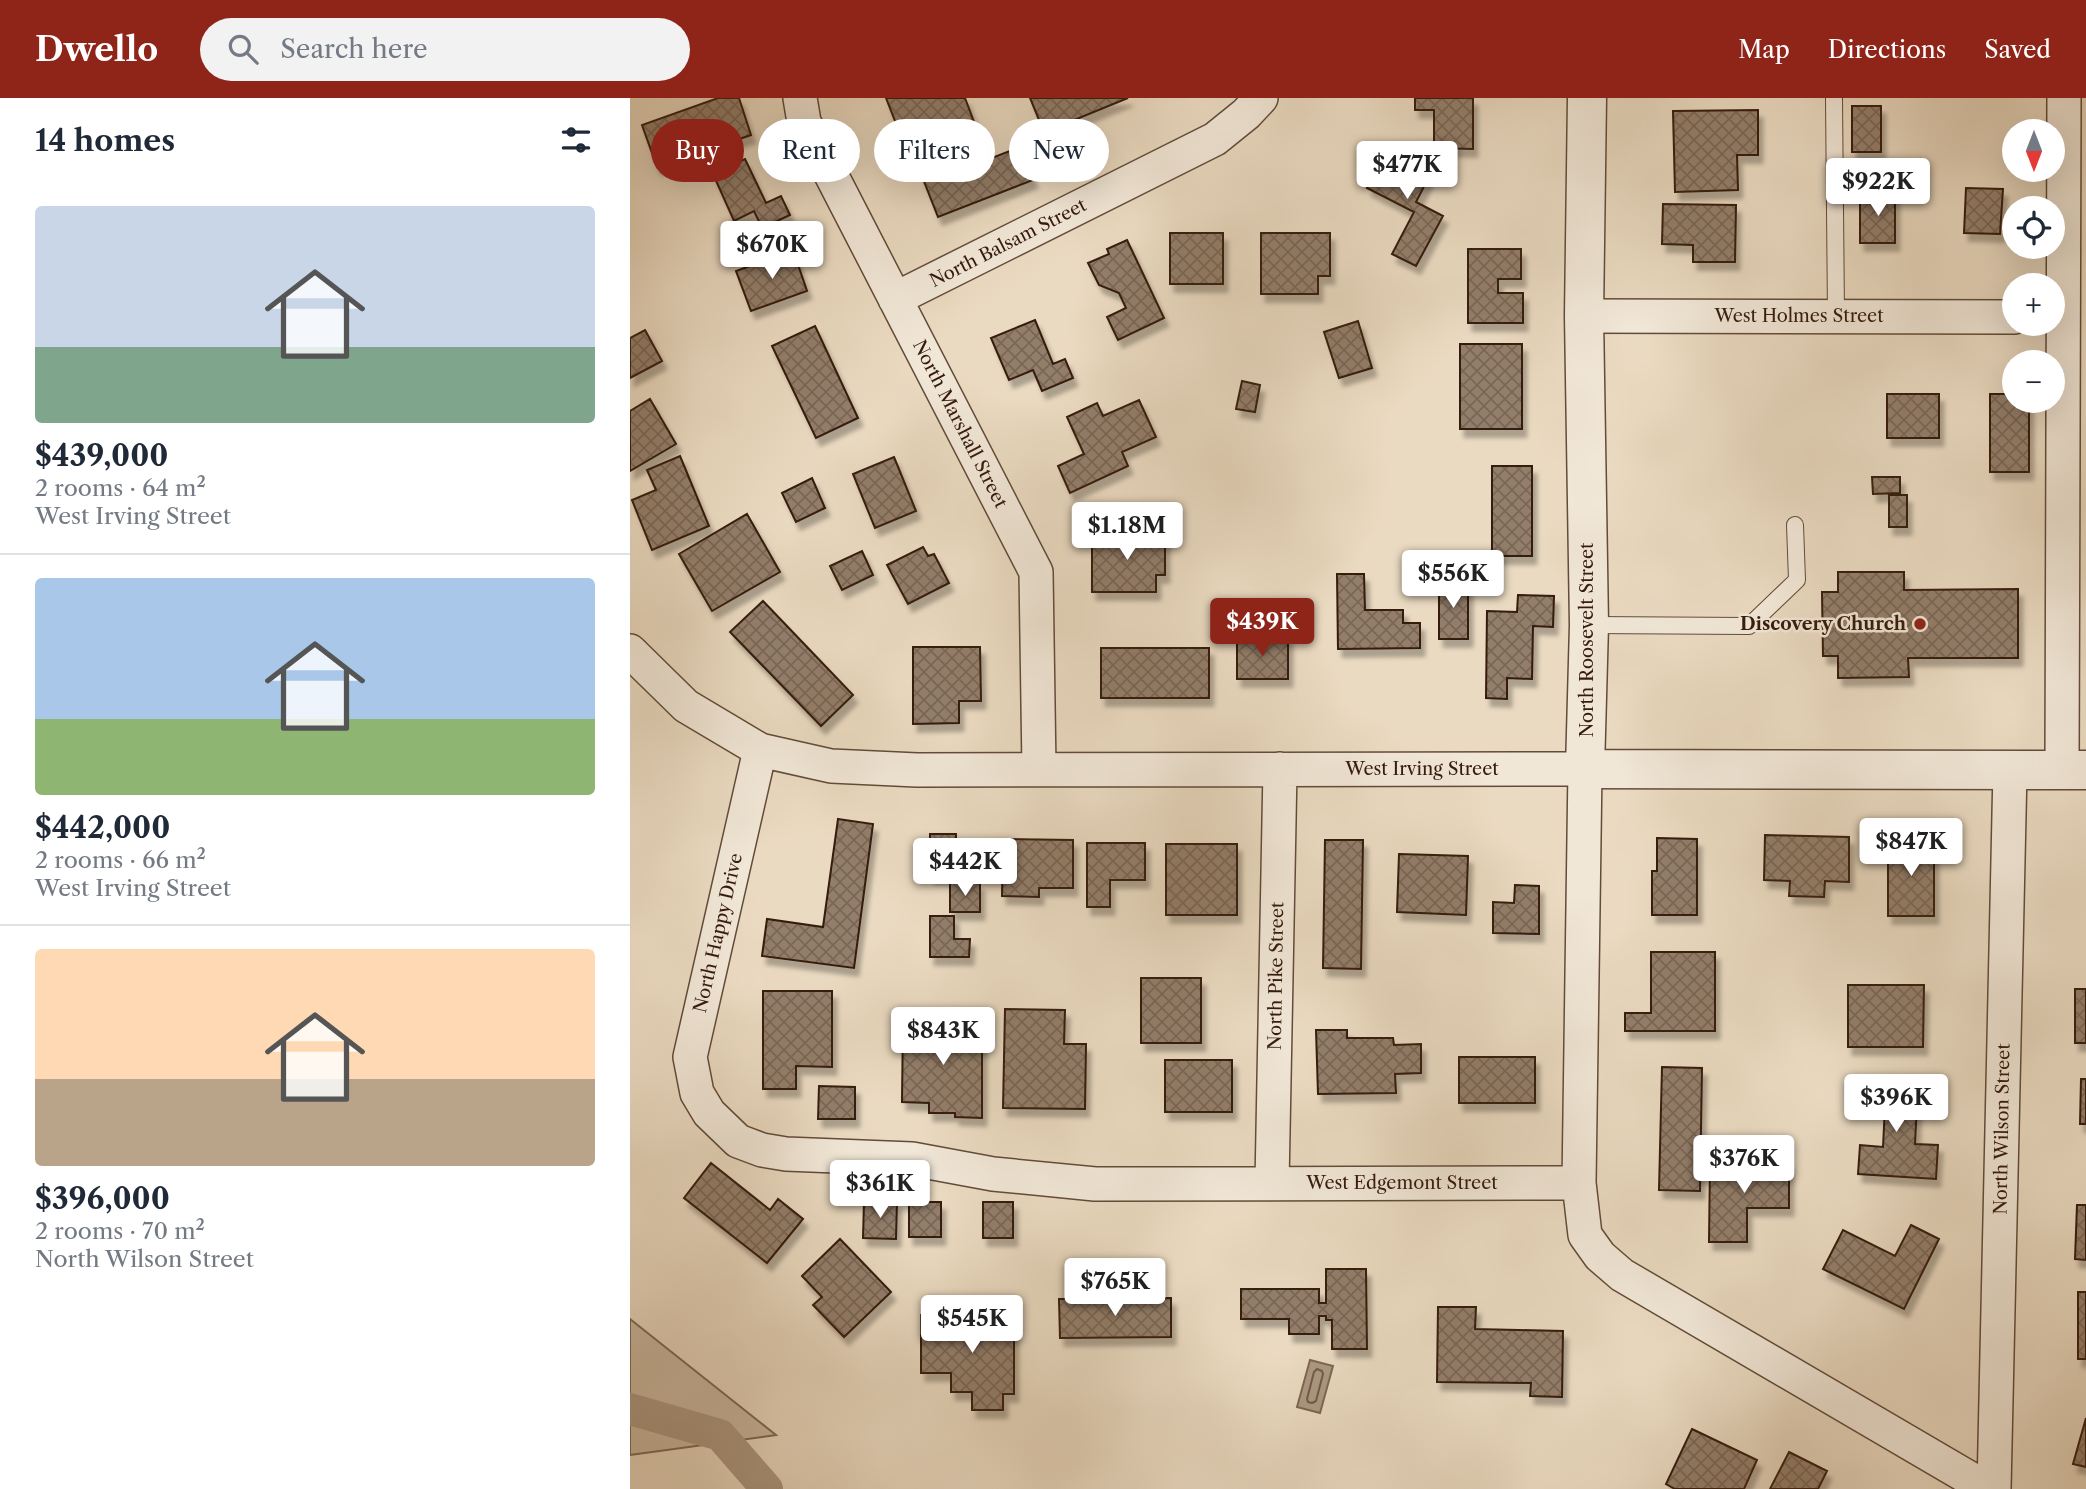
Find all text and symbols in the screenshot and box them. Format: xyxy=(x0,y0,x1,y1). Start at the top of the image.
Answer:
search box xyxy=(200,18,690,81)
text: Dwello xyxy=(35,29,158,70)
icon: search xyxy=(224,30,262,68)
text: Search here xyxy=(280,33,428,65)
text: Map xyxy=(1738,35,1790,64)
text: Directions xyxy=(1828,35,1946,64)
text: Saved xyxy=(1984,35,2051,64)
chip: Buy xyxy=(651,119,744,182)
chip: Rent xyxy=(758,119,860,182)
chip: Filters xyxy=(874,119,995,182)
chip: New xyxy=(1009,119,1109,182)
north arrow xyxy=(2002,119,2065,182)
map controls xyxy=(2002,119,2065,413)
icon: filters xyxy=(557,121,595,159)
text: 14 homes xyxy=(35,122,175,159)
pin: $477K xyxy=(1358,141,1456,201)
text: $477K xyxy=(1373,150,1441,178)
pin: $922K xyxy=(1829,158,1927,218)
text: $922K xyxy=(1842,167,1914,195)
street label: North Balsam Street xyxy=(926,194,1091,292)
button: locate xyxy=(2002,196,2065,259)
pin: $670K xyxy=(723,222,821,281)
text: $670K xyxy=(736,230,808,258)
icon: home xyxy=(252,251,378,377)
button: + xyxy=(2002,273,2065,336)
street label: West Holmes Street xyxy=(1713,305,1884,327)
street label: North Marshall Street xyxy=(908,336,1012,512)
button: − xyxy=(2002,350,2065,413)
text: $439,000 xyxy=(35,437,168,474)
text: 2 rooms · 64 m² xyxy=(35,474,206,502)
text: West Irving Street xyxy=(35,502,231,530)
pin: $1.18M xyxy=(1070,503,1184,562)
text: $1.18M xyxy=(1088,511,1166,539)
street label: North Roosevelt Street xyxy=(1576,542,1598,737)
pin: $556K xyxy=(1404,550,1502,610)
text: $556K xyxy=(1418,559,1488,587)
pin: $439K xyxy=(1213,598,1311,658)
text: $439K xyxy=(1226,607,1298,635)
place label: Discovery Church xyxy=(1740,613,1907,635)
marker: Discovery Church xyxy=(1912,616,1928,632)
icon: home xyxy=(252,623,378,749)
street label: West Irving Street xyxy=(1344,758,1499,780)
text: $442,000 xyxy=(35,809,170,846)
pin: $847K xyxy=(1862,818,1960,878)
text: $847K xyxy=(1875,827,1947,855)
pin: $442K xyxy=(916,838,1014,898)
text: 2 rooms · 66 m² xyxy=(35,846,206,874)
text: $442K xyxy=(929,847,1001,875)
street label: North Happy Drive xyxy=(689,851,747,1015)
text: West Irving Street xyxy=(35,874,231,902)
street label: North Pike Street xyxy=(1264,901,1288,1050)
icon: home xyxy=(252,994,378,1120)
pin: $843K xyxy=(894,1007,992,1067)
text: $843K xyxy=(907,1016,979,1044)
street label: North Wilson Street xyxy=(1990,1043,2015,1215)
pin: $396K xyxy=(1847,1074,1945,1134)
text: $396K xyxy=(1860,1083,1932,1111)
pin: $376K xyxy=(1695,1136,1793,1195)
text: $376K xyxy=(1709,1144,1779,1172)
pin: $361K xyxy=(831,1160,929,1220)
text: $361K xyxy=(846,1169,914,1197)
street label: West Edgemont Street xyxy=(1305,1172,1498,1194)
text: $396,000 xyxy=(35,1180,170,1217)
text: 2 rooms · 70 m² xyxy=(35,1217,205,1245)
text: North Wilson Street xyxy=(35,1245,254,1273)
pin: $765K xyxy=(1066,1258,1164,1318)
text: $765K xyxy=(1080,1267,1150,1295)
pin: $545K xyxy=(923,1296,1021,1355)
text: $545K xyxy=(937,1304,1007,1332)

